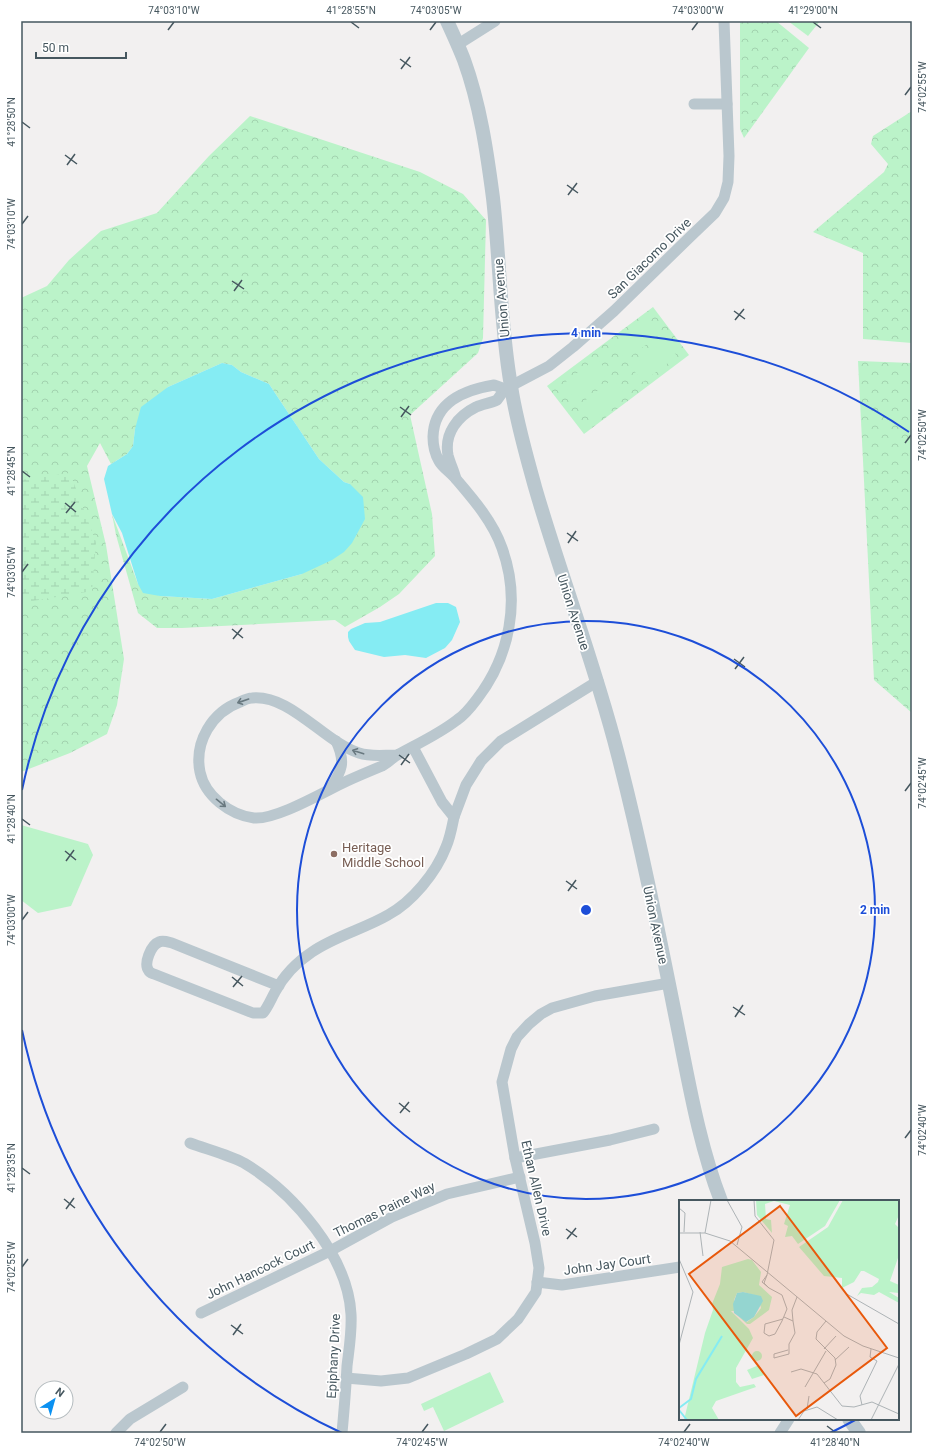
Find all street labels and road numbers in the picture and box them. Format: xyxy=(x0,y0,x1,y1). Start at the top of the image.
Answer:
street label: San Giacomo Drive xyxy=(605,215,694,302)
street label: Union Avenue xyxy=(491,258,512,338)
street label: Union Avenue xyxy=(554,572,593,652)
street label: Union Avenue xyxy=(640,885,671,965)
street label: Ethan Allen Drive xyxy=(518,1139,555,1237)
street label: Thomas Paine Way xyxy=(331,1178,437,1240)
street label: John Hancock Court xyxy=(204,1237,317,1302)
street label: John Jay Court xyxy=(563,1251,652,1278)
street label: Epiphany Drive xyxy=(324,1313,343,1399)

